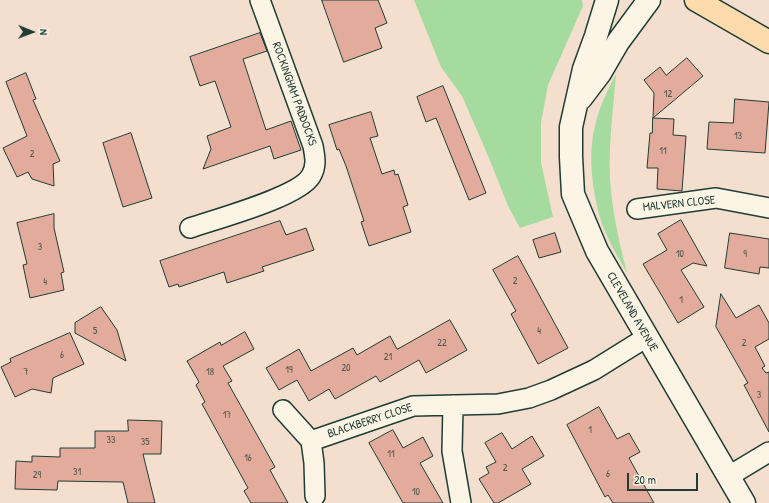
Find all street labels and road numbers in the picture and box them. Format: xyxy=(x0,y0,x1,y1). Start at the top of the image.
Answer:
street label: ROCKINGHAM PADDOCKS xyxy=(269,40,319,148)
street label: MALVERN CLOSE xyxy=(642,193,716,215)
street label: CLEVELAND AVENUE xyxy=(603,270,661,354)
street label: BLACKBERRY CLOSE xyxy=(326,401,414,441)

